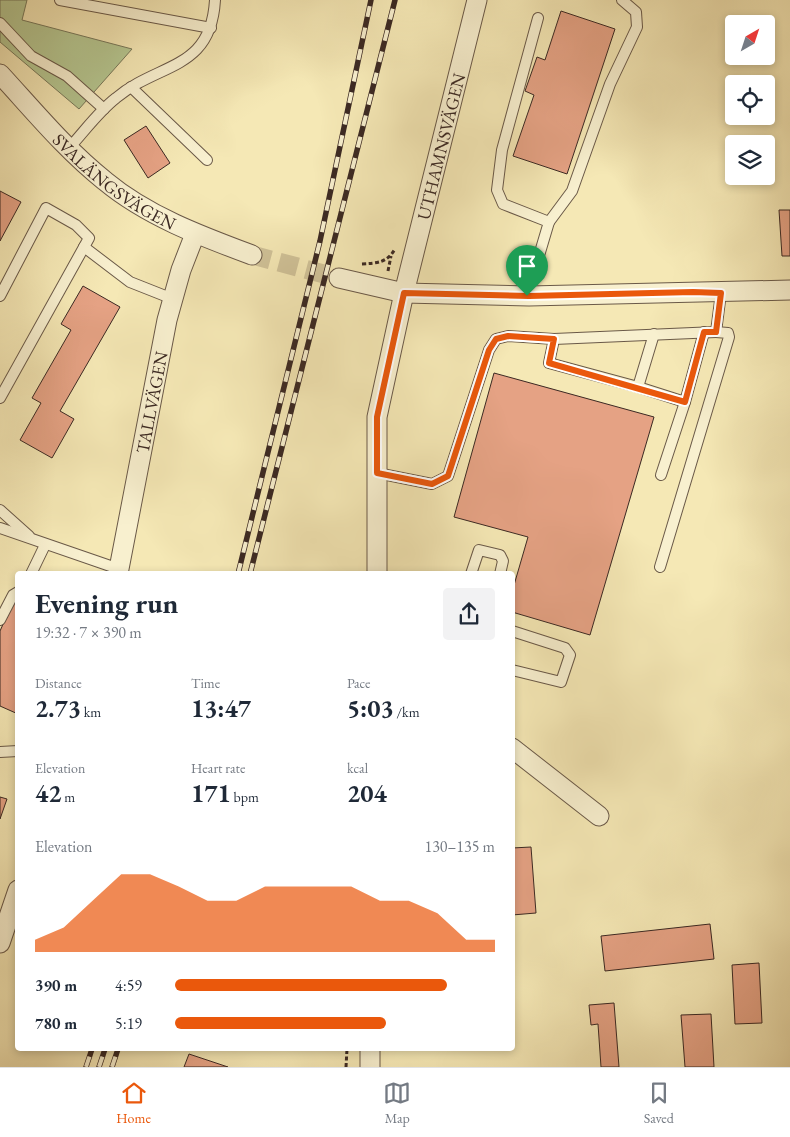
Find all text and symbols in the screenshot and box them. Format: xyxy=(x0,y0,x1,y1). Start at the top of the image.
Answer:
north arrow xyxy=(725,15,775,65)
map controls xyxy=(725,15,775,185)
street label: UTHAMNSVÄGEN xyxy=(411,70,470,222)
button: locate xyxy=(725,75,775,125)
street label: SVALÄNGSVÄGEN xyxy=(48,128,181,235)
button: layers xyxy=(725,135,775,185)
pin xyxy=(506,245,548,296)
icon: arrive xyxy=(513,252,541,280)
street label: TALLVÄGEN xyxy=(130,349,172,455)
text: Evening run xyxy=(35,585,178,621)
button: share xyxy=(443,588,495,640)
text: 19:32 · 7 × 390 m xyxy=(35,622,142,643)
text: Distance xyxy=(35,674,82,692)
text: Time xyxy=(191,674,220,692)
text: Pace xyxy=(347,674,371,692)
text: 2.73 xyxy=(35,692,81,724)
text: 13:47 xyxy=(191,692,251,724)
text: 5:03 xyxy=(347,692,394,724)
text: km xyxy=(81,703,101,721)
text: /km xyxy=(394,703,420,721)
text: Elevation xyxy=(35,759,85,777)
text: Heart rate xyxy=(191,759,245,777)
text: kcal xyxy=(347,759,368,777)
text: 42 xyxy=(35,777,61,809)
text: 171 xyxy=(191,777,231,809)
text: 204 xyxy=(347,777,387,809)
text: m xyxy=(61,788,75,806)
text: bpm xyxy=(231,788,259,806)
text: Elevation xyxy=(35,836,93,857)
text: 130–135 m xyxy=(424,836,495,857)
text: 390 m xyxy=(35,975,77,996)
text: 4:59 xyxy=(115,975,142,996)
text: 780 m xyxy=(35,1013,77,1034)
text: 5:19 xyxy=(115,1013,142,1034)
tab: Home xyxy=(116,1079,151,1127)
tab: Map xyxy=(383,1079,411,1127)
tab: Saved xyxy=(644,1079,674,1127)

